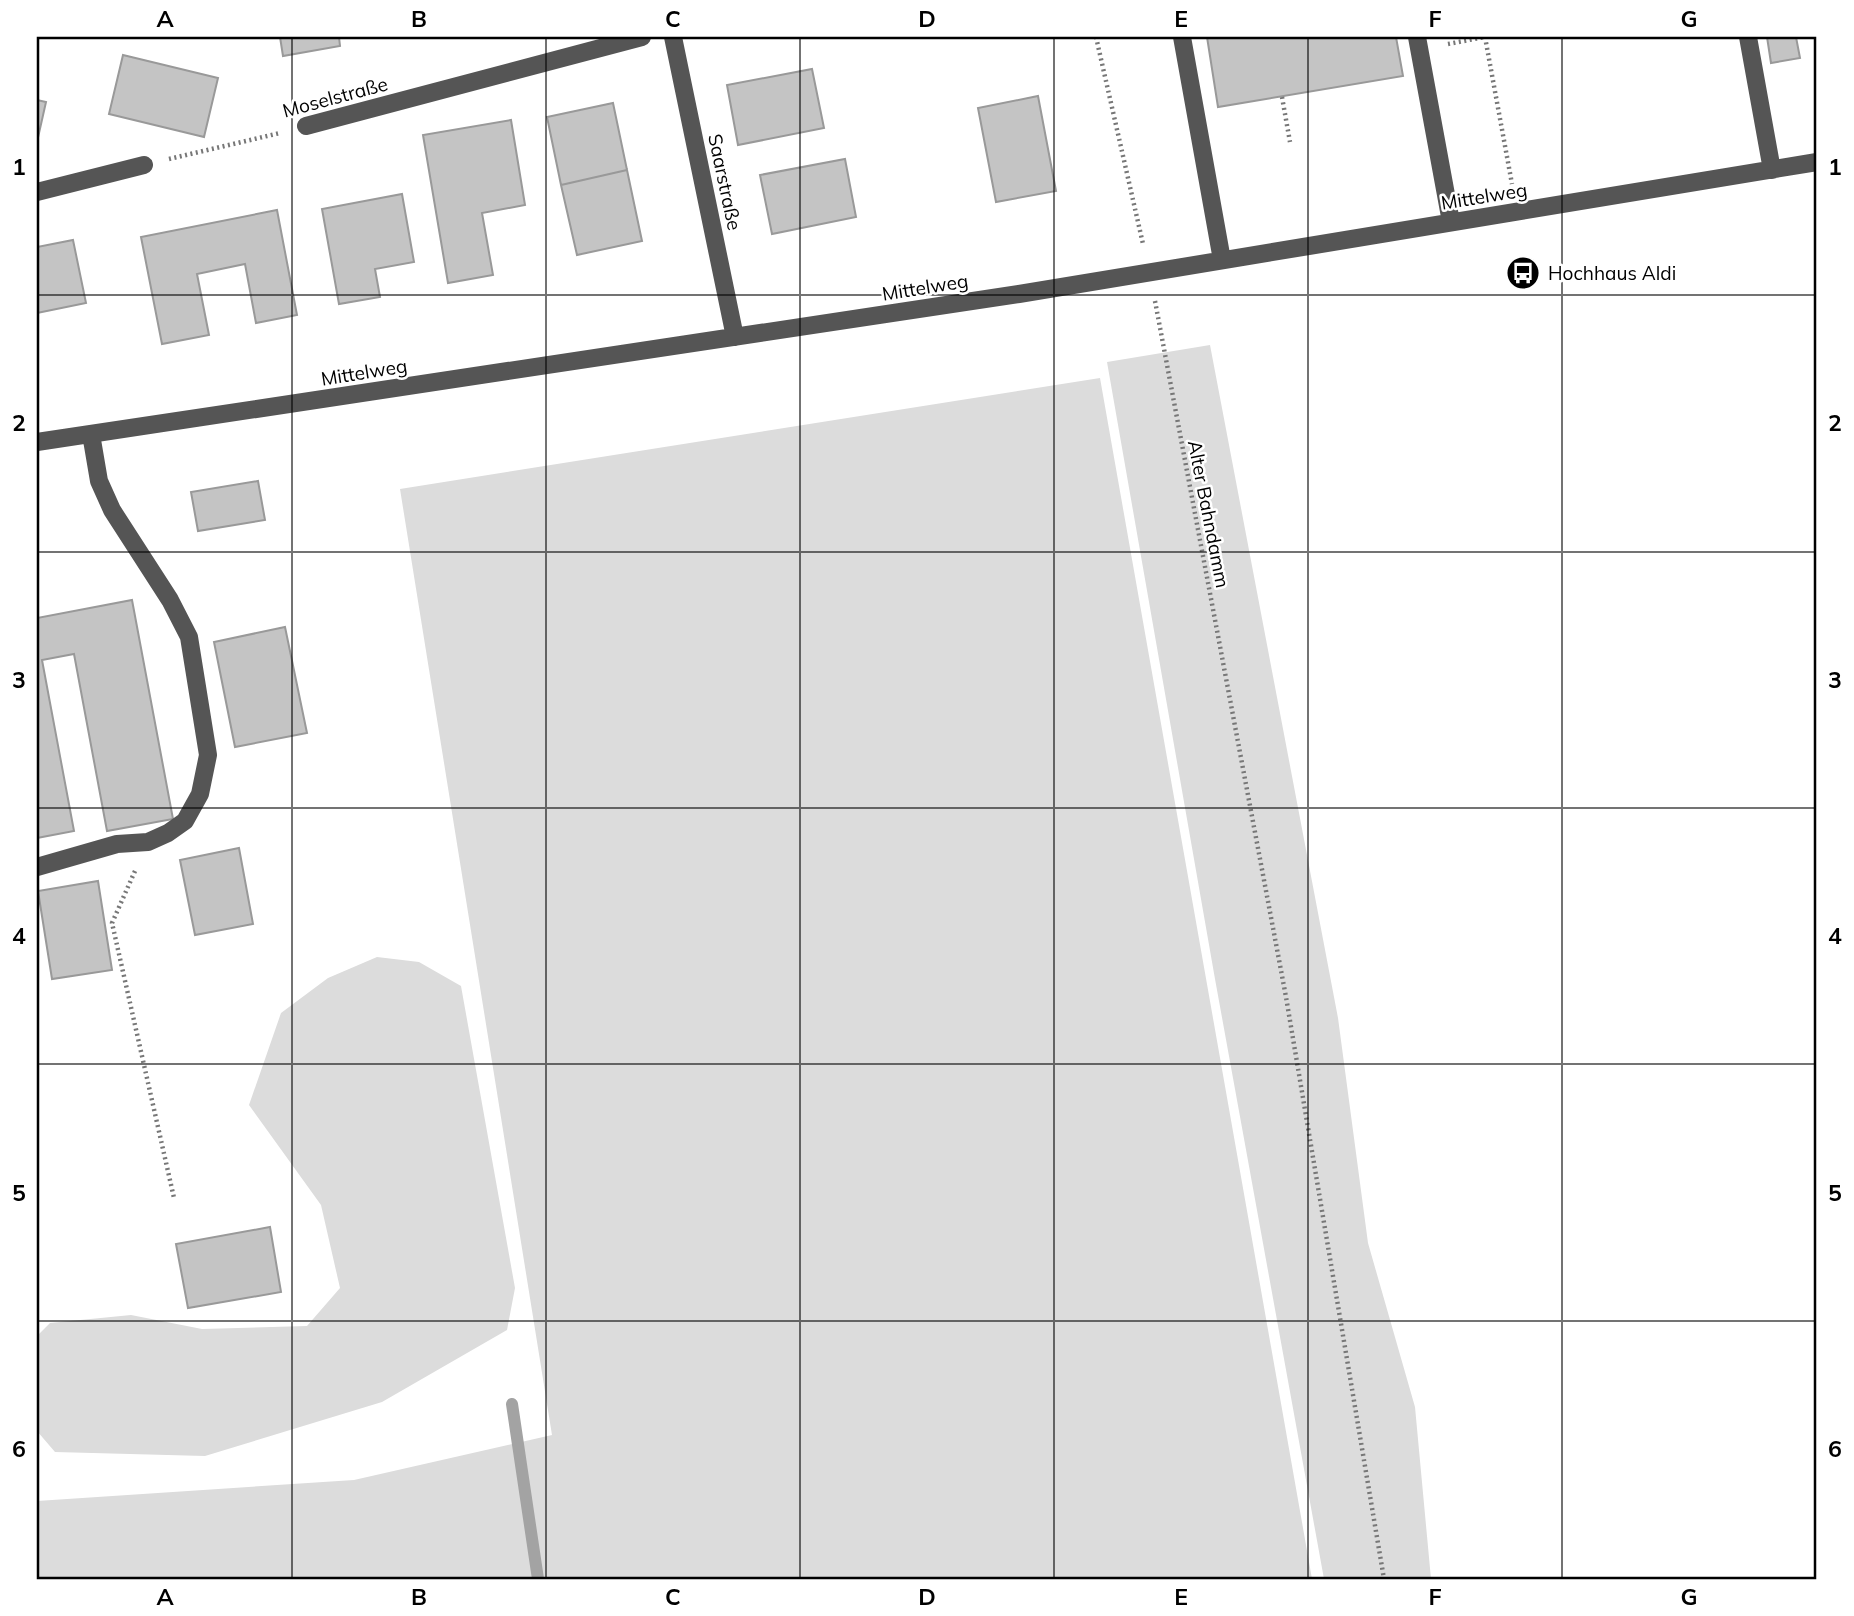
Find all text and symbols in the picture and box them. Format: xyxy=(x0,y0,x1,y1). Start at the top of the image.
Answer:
text: A xyxy=(156,4,174,33)
text: B xyxy=(411,4,427,33)
text: C xyxy=(665,4,681,33)
text: D xyxy=(918,4,936,33)
text: E xyxy=(1174,4,1188,33)
text: F xyxy=(1428,4,1442,33)
text: G xyxy=(1680,4,1698,33)
street label: Moselstraße xyxy=(280,71,390,123)
street label: Saarstraße xyxy=(703,132,747,232)
text: 1 xyxy=(12,152,26,181)
text: 1 xyxy=(1828,152,1842,181)
street label: Mittelweg xyxy=(1439,177,1529,215)
bus stop icon: Hochhaus Aldi xyxy=(1504,254,1542,292)
place label: Hochhaus Aldi xyxy=(1548,261,1676,285)
street label: Mittelweg xyxy=(880,268,970,306)
street label: Mittelweg xyxy=(319,353,409,391)
text: 2 xyxy=(12,408,26,437)
text: 2 xyxy=(1828,408,1842,437)
street label: Alter Bahndamm xyxy=(1183,438,1235,590)
text: 3 xyxy=(12,665,26,694)
text: 3 xyxy=(1828,665,1842,694)
text: 4 xyxy=(12,921,26,950)
text: 4 xyxy=(1828,921,1842,950)
text: 5 xyxy=(12,1178,26,1207)
text: 5 xyxy=(1828,1178,1842,1207)
text: 6 xyxy=(12,1434,26,1463)
text: 6 xyxy=(1828,1434,1842,1463)
text: A xyxy=(156,1582,174,1611)
text: B xyxy=(411,1582,427,1611)
text: C xyxy=(665,1582,681,1611)
text: D xyxy=(918,1582,936,1611)
text: E xyxy=(1174,1582,1188,1611)
text: F xyxy=(1428,1582,1442,1611)
text: G xyxy=(1680,1582,1698,1611)

